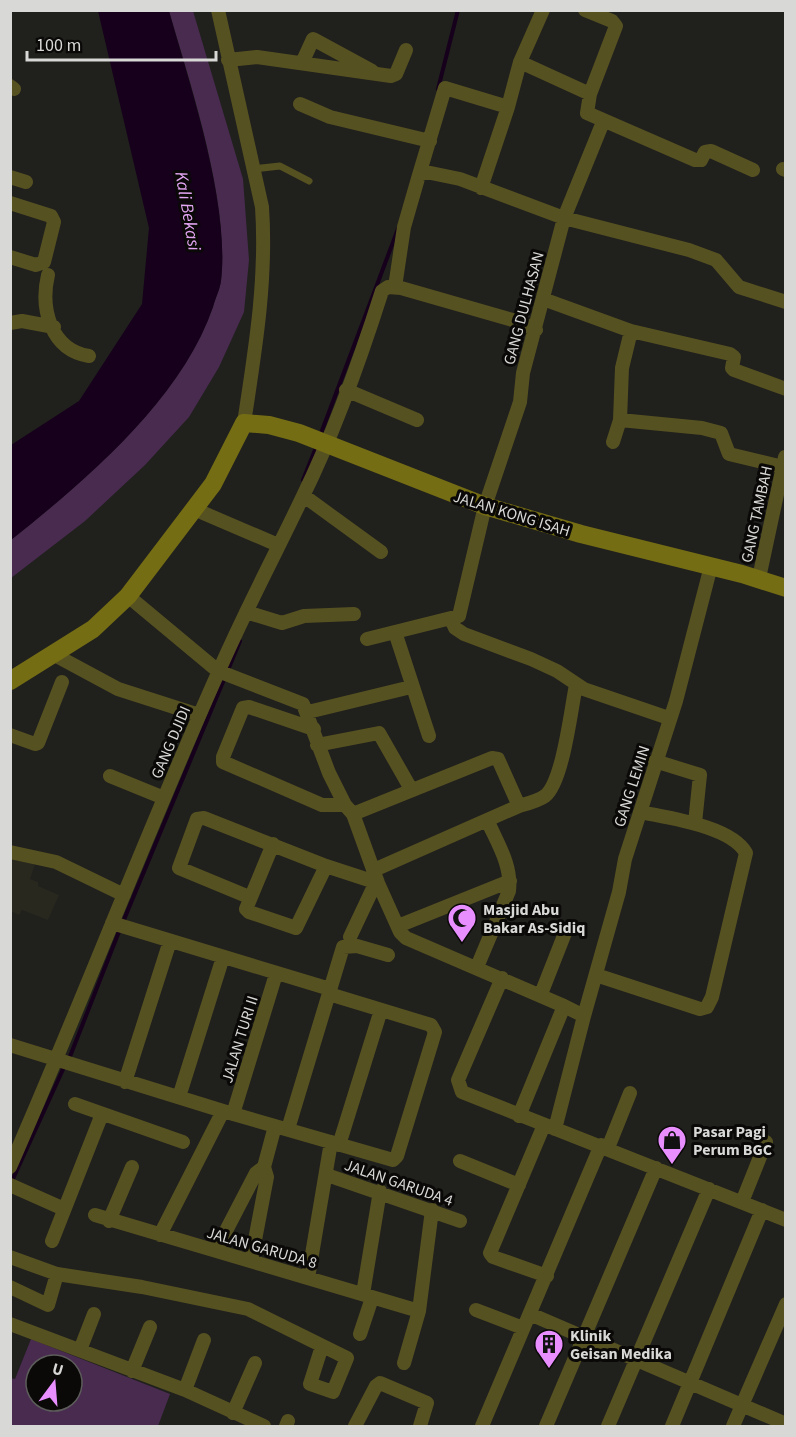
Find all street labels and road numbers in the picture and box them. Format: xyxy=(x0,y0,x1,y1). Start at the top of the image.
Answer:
street label: GANG DULHASAN xyxy=(498,249,550,367)
street label: GANG TAMBAH xyxy=(736,464,778,565)
street label: JALAN KONG ISAH xyxy=(451,486,573,542)
street label: GANG DJIDI xyxy=(146,703,196,782)
street label: GANG LEMIN xyxy=(608,743,655,830)
street label: JALAN TURI II xyxy=(216,993,264,1086)
street label: JALAN GARUDA 4 xyxy=(341,1154,456,1212)
street label: JALAN GARUDA 8 xyxy=(204,1222,320,1274)

